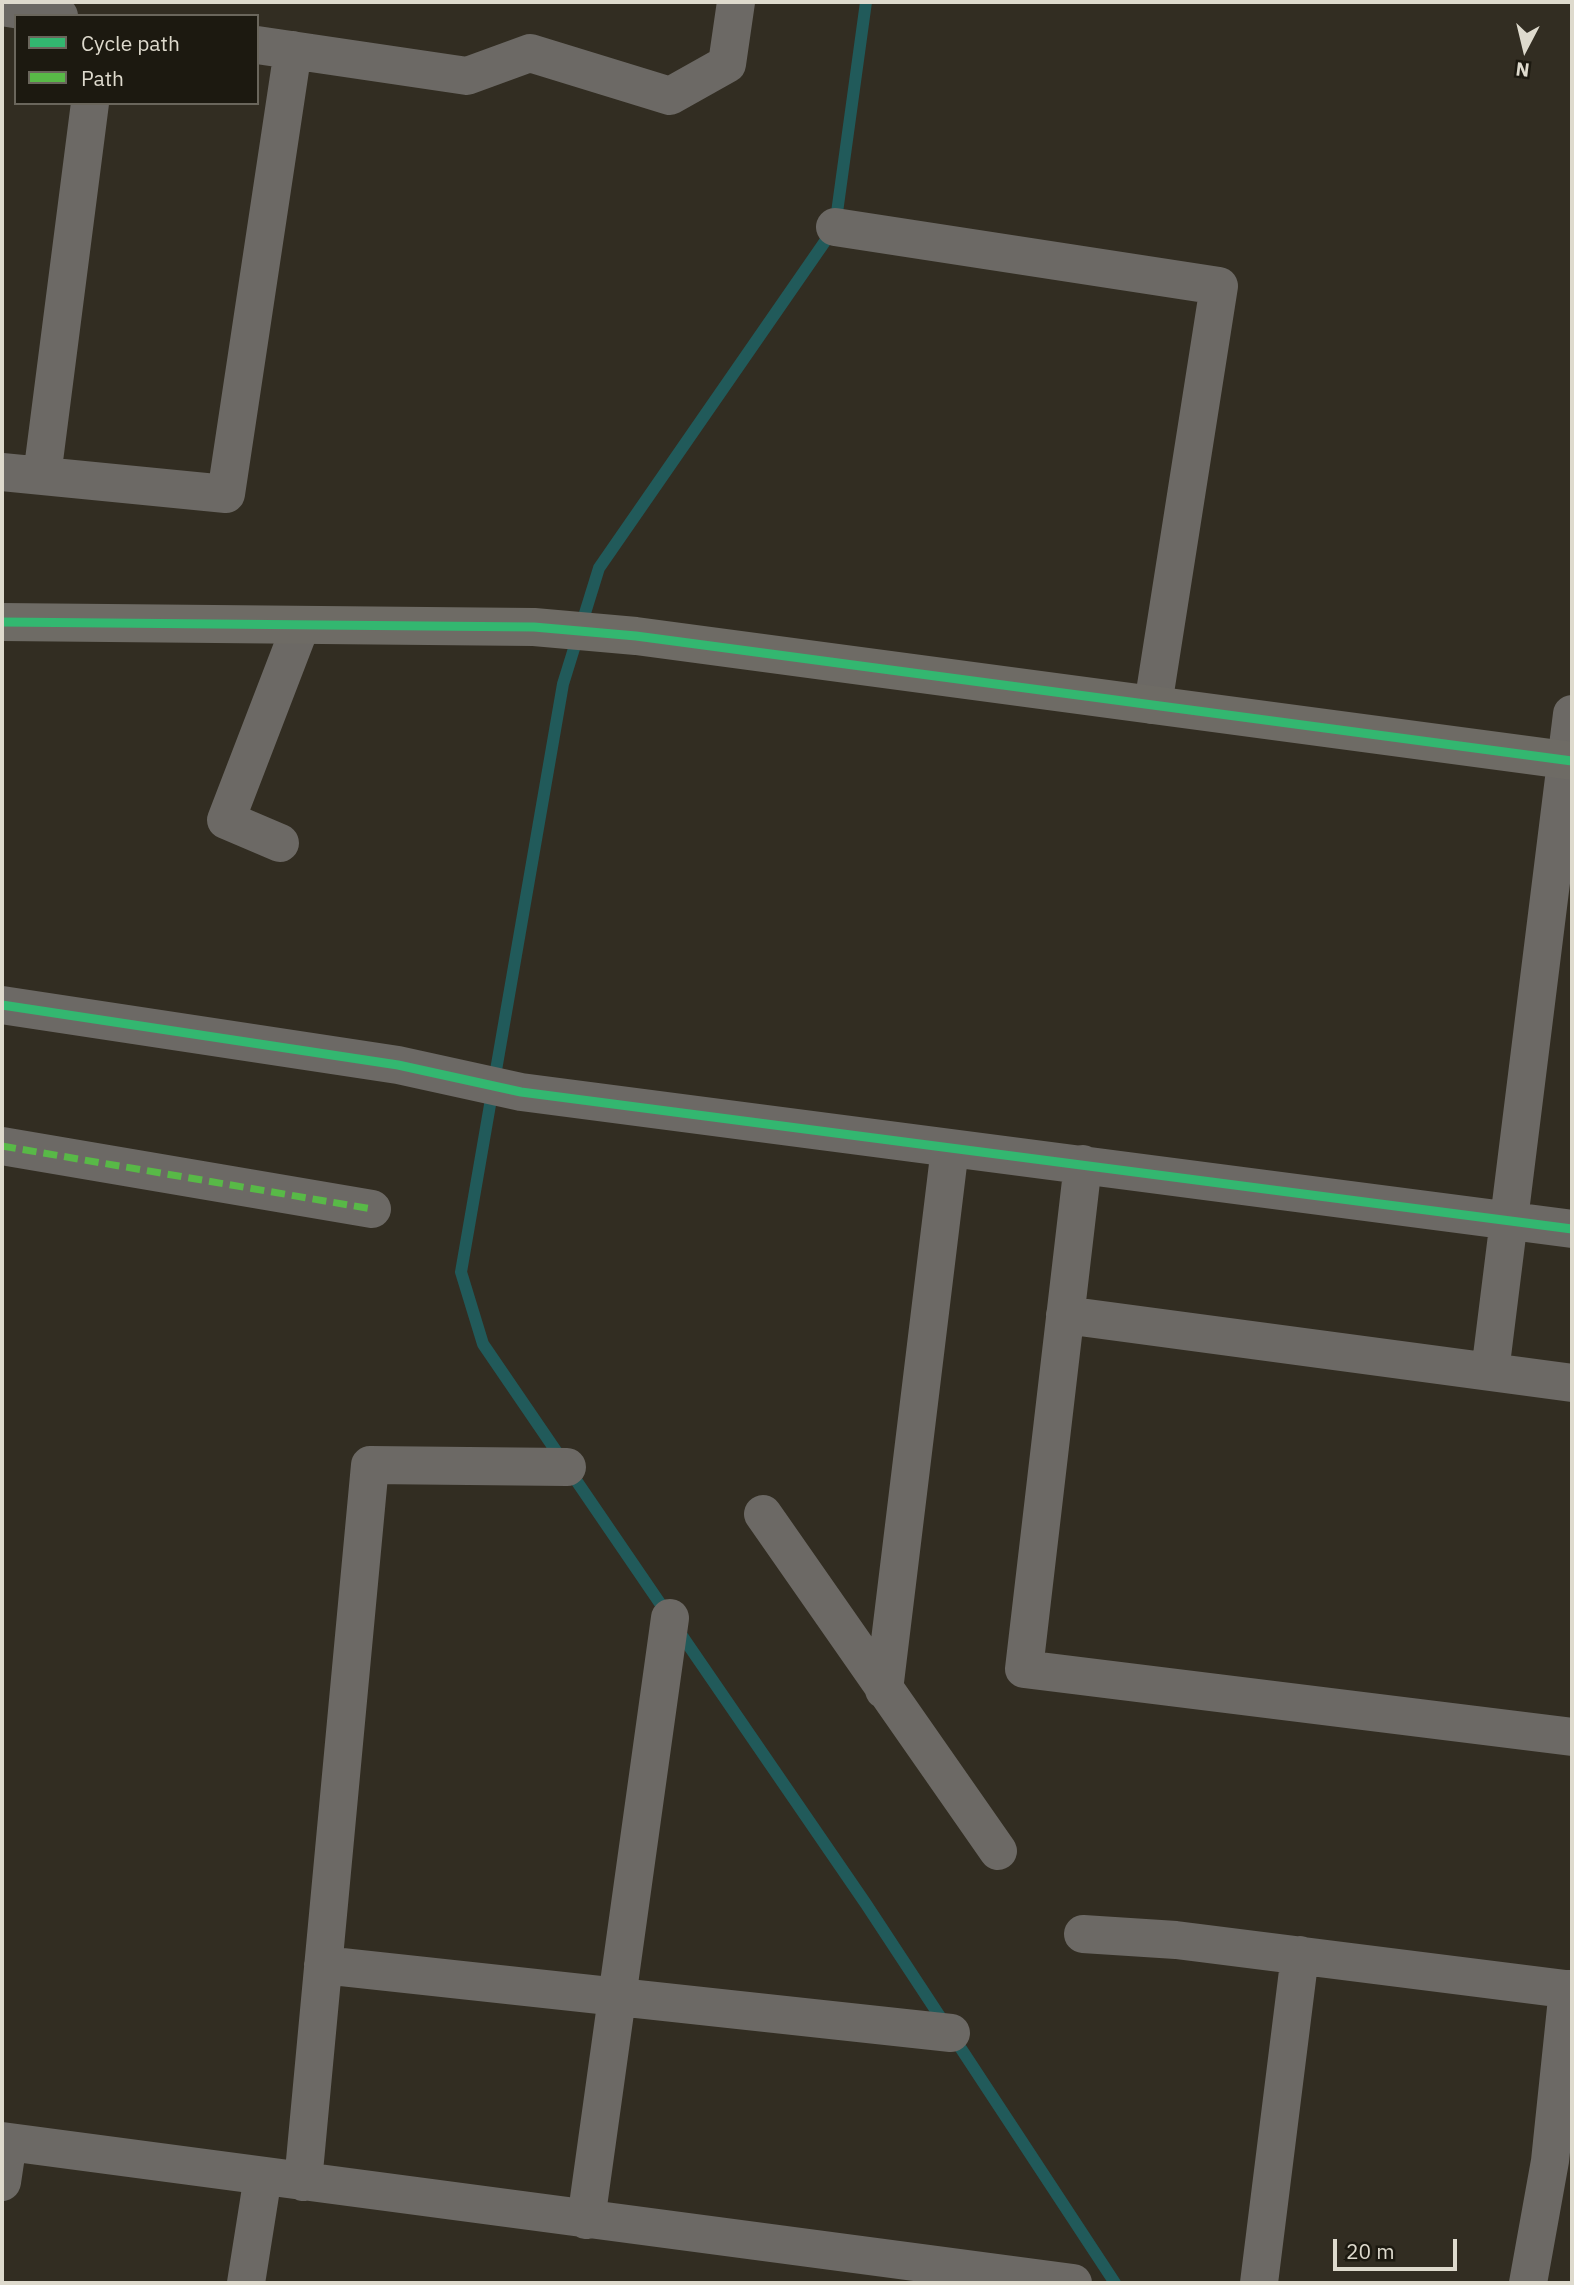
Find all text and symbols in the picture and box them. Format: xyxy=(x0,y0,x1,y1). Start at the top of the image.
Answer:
legend xyxy=(14,14,259,105)
north arrow xyxy=(1490,14,1560,84)
text: Cycle path xyxy=(81,29,180,57)
text: N xyxy=(1514,57,1531,83)
text: Path xyxy=(81,64,124,92)
scale bar xyxy=(1336,2226,1460,2270)
text: 20 m xyxy=(1346,2237,1395,2265)

